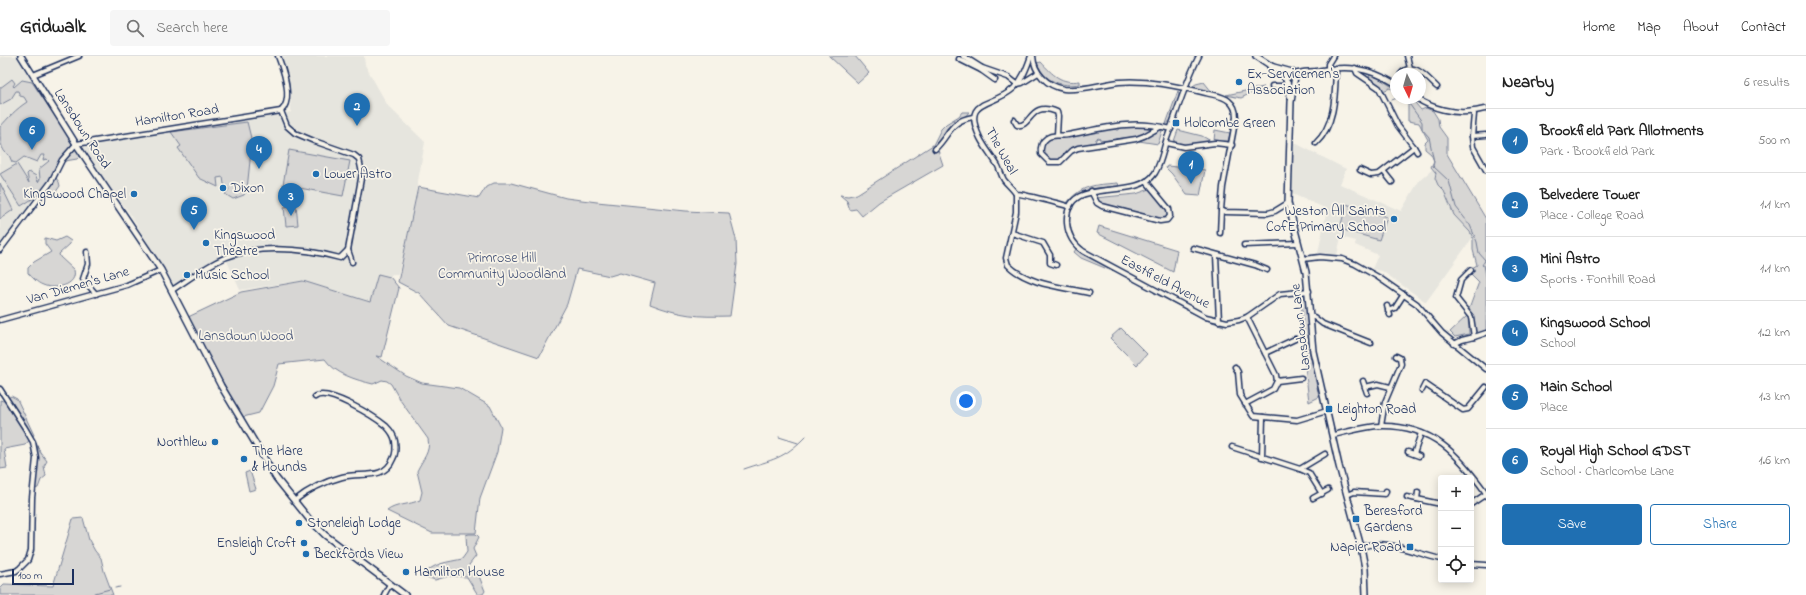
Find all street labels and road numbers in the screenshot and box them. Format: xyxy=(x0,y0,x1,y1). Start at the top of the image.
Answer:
street label: Lansdown Road xyxy=(48,85,116,173)
street label: Hamilton Road xyxy=(134,99,220,133)
street label: The Weal xyxy=(979,123,1023,179)
street label: Eastfield Avenue xyxy=(1116,250,1214,315)
street label: Van Diemen's Lane xyxy=(23,261,132,311)
street label: Lansdown Lane xyxy=(1285,282,1317,372)

